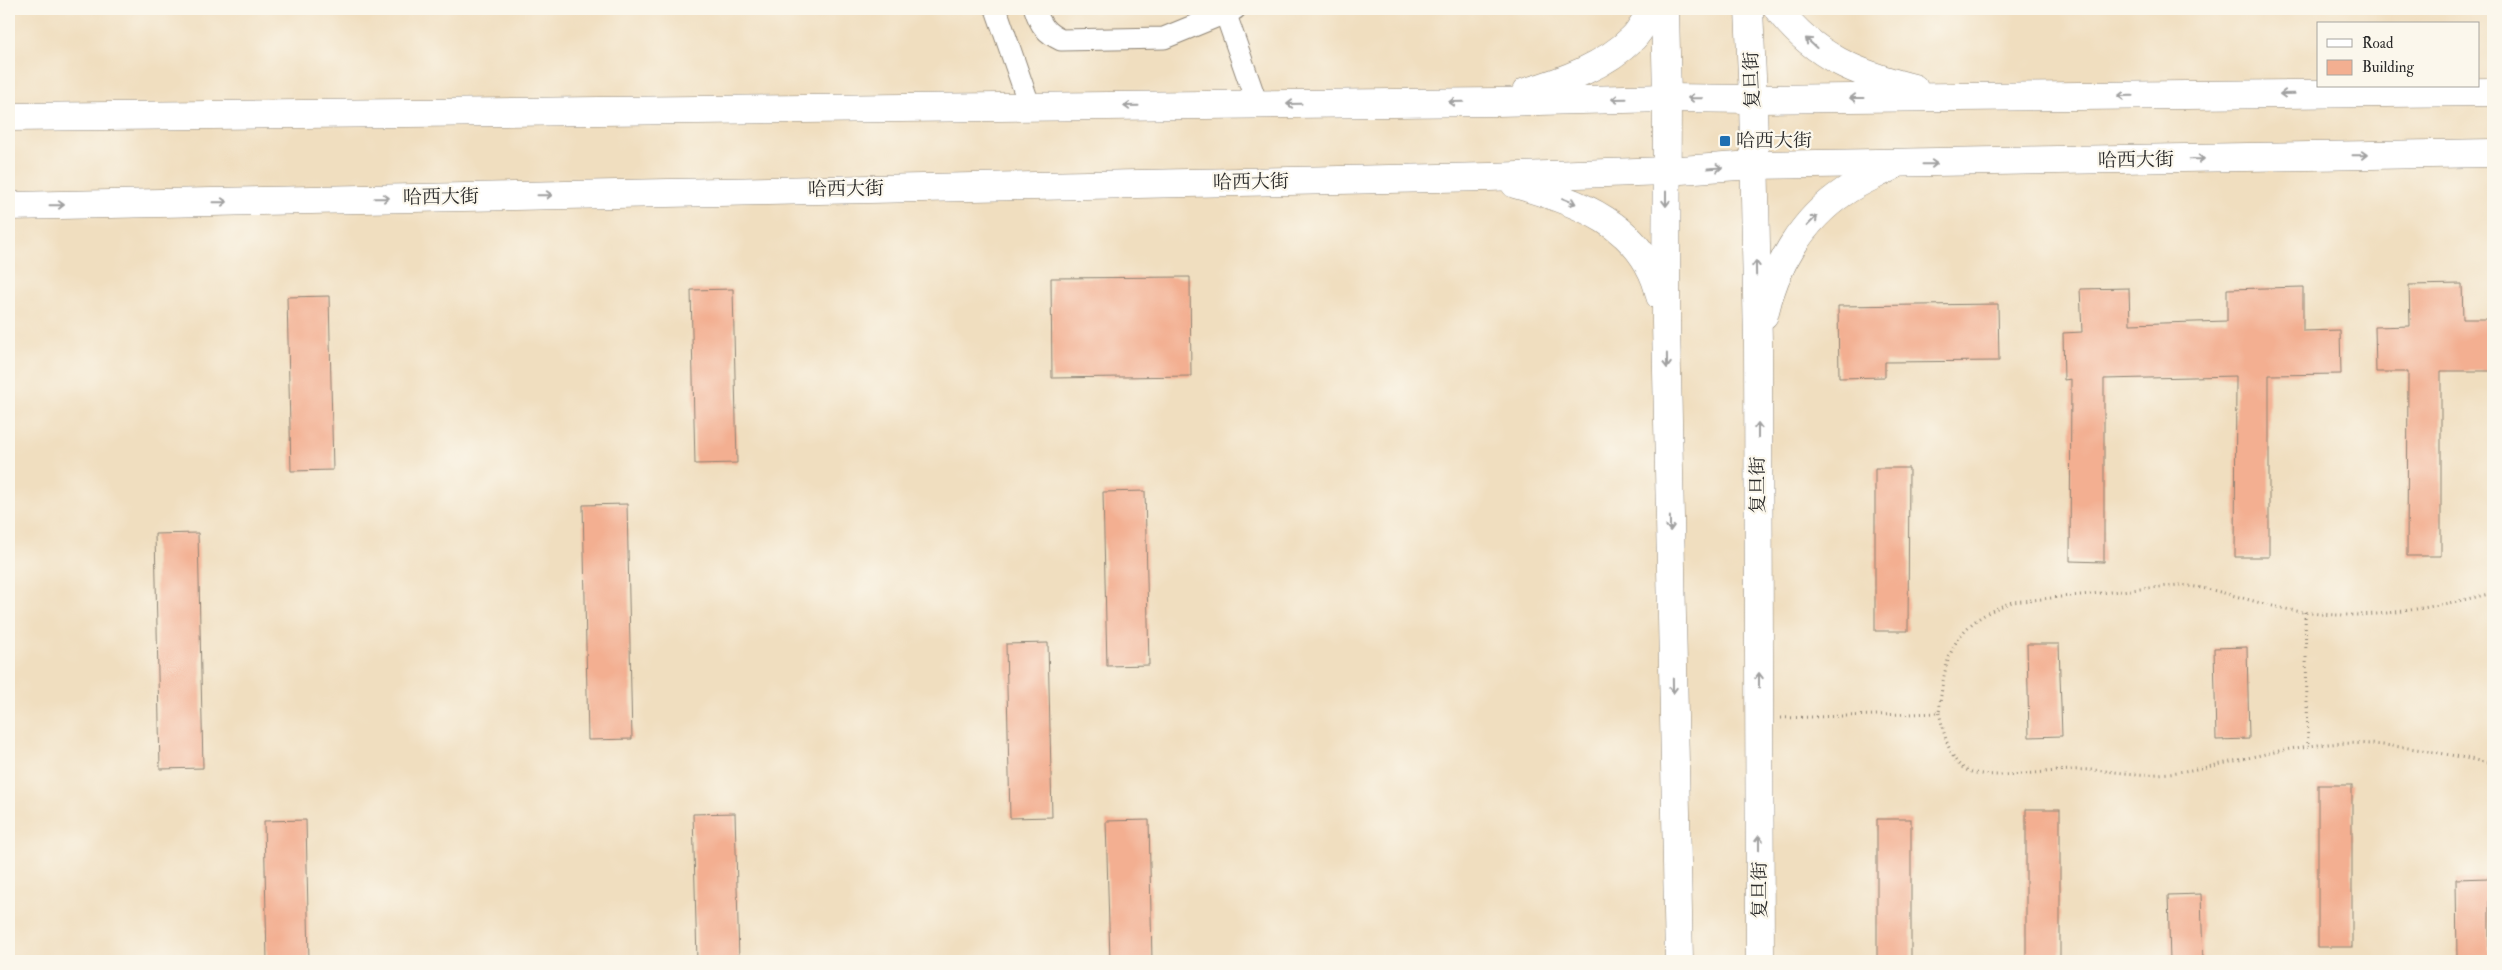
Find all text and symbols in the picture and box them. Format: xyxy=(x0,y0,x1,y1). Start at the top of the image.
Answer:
legend xyxy=(2317,22,2480,88)
text: Road xyxy=(2362,34,2394,53)
one-way arrow xyxy=(1804,37,1817,49)
street label: 复旦街 xyxy=(1739,51,1765,109)
text: Building xyxy=(2362,58,2414,77)
one-way arrow xyxy=(2279,89,2296,99)
one-way arrow xyxy=(2117,91,2133,101)
one-way arrow xyxy=(1687,93,1703,103)
one-way arrow xyxy=(1849,93,1866,103)
one-way arrow xyxy=(1611,94,1627,104)
one-way arrow xyxy=(1449,97,1465,107)
one-way arrow xyxy=(1286,99,1302,109)
one-way arrow xyxy=(1124,101,1140,111)
place label: 哈西大街 xyxy=(1736,129,1812,153)
marker: 哈西大街 xyxy=(1718,134,1732,148)
street label: 哈西大街 xyxy=(2098,147,2174,173)
one-way arrow xyxy=(2351,151,2367,160)
one-way arrow xyxy=(2189,154,2205,163)
one-way arrow xyxy=(1922,159,1938,168)
one-way arrow xyxy=(1707,163,1723,173)
street label: 哈西大街 xyxy=(1213,169,1289,195)
street label: 哈西大街 xyxy=(808,176,884,202)
street label: 哈西大街 xyxy=(403,184,479,210)
one-way arrow xyxy=(536,190,553,200)
one-way arrow xyxy=(1661,190,1671,206)
one-way arrow xyxy=(374,194,390,203)
one-way arrow xyxy=(1561,196,1576,206)
one-way arrow xyxy=(212,197,228,206)
one-way arrow xyxy=(49,200,65,210)
one-way arrow xyxy=(1805,215,1818,227)
one-way arrow xyxy=(1751,260,1760,276)
one-way arrow xyxy=(1662,352,1672,369)
one-way arrow xyxy=(1753,422,1763,438)
street label: 复旦街 xyxy=(1746,456,1770,514)
one-way arrow xyxy=(1665,515,1675,531)
one-way arrow xyxy=(1754,672,1764,688)
one-way arrow xyxy=(1669,678,1678,694)
one-way arrow xyxy=(1754,835,1764,851)
street label: 复旦街 xyxy=(1748,861,1772,919)

